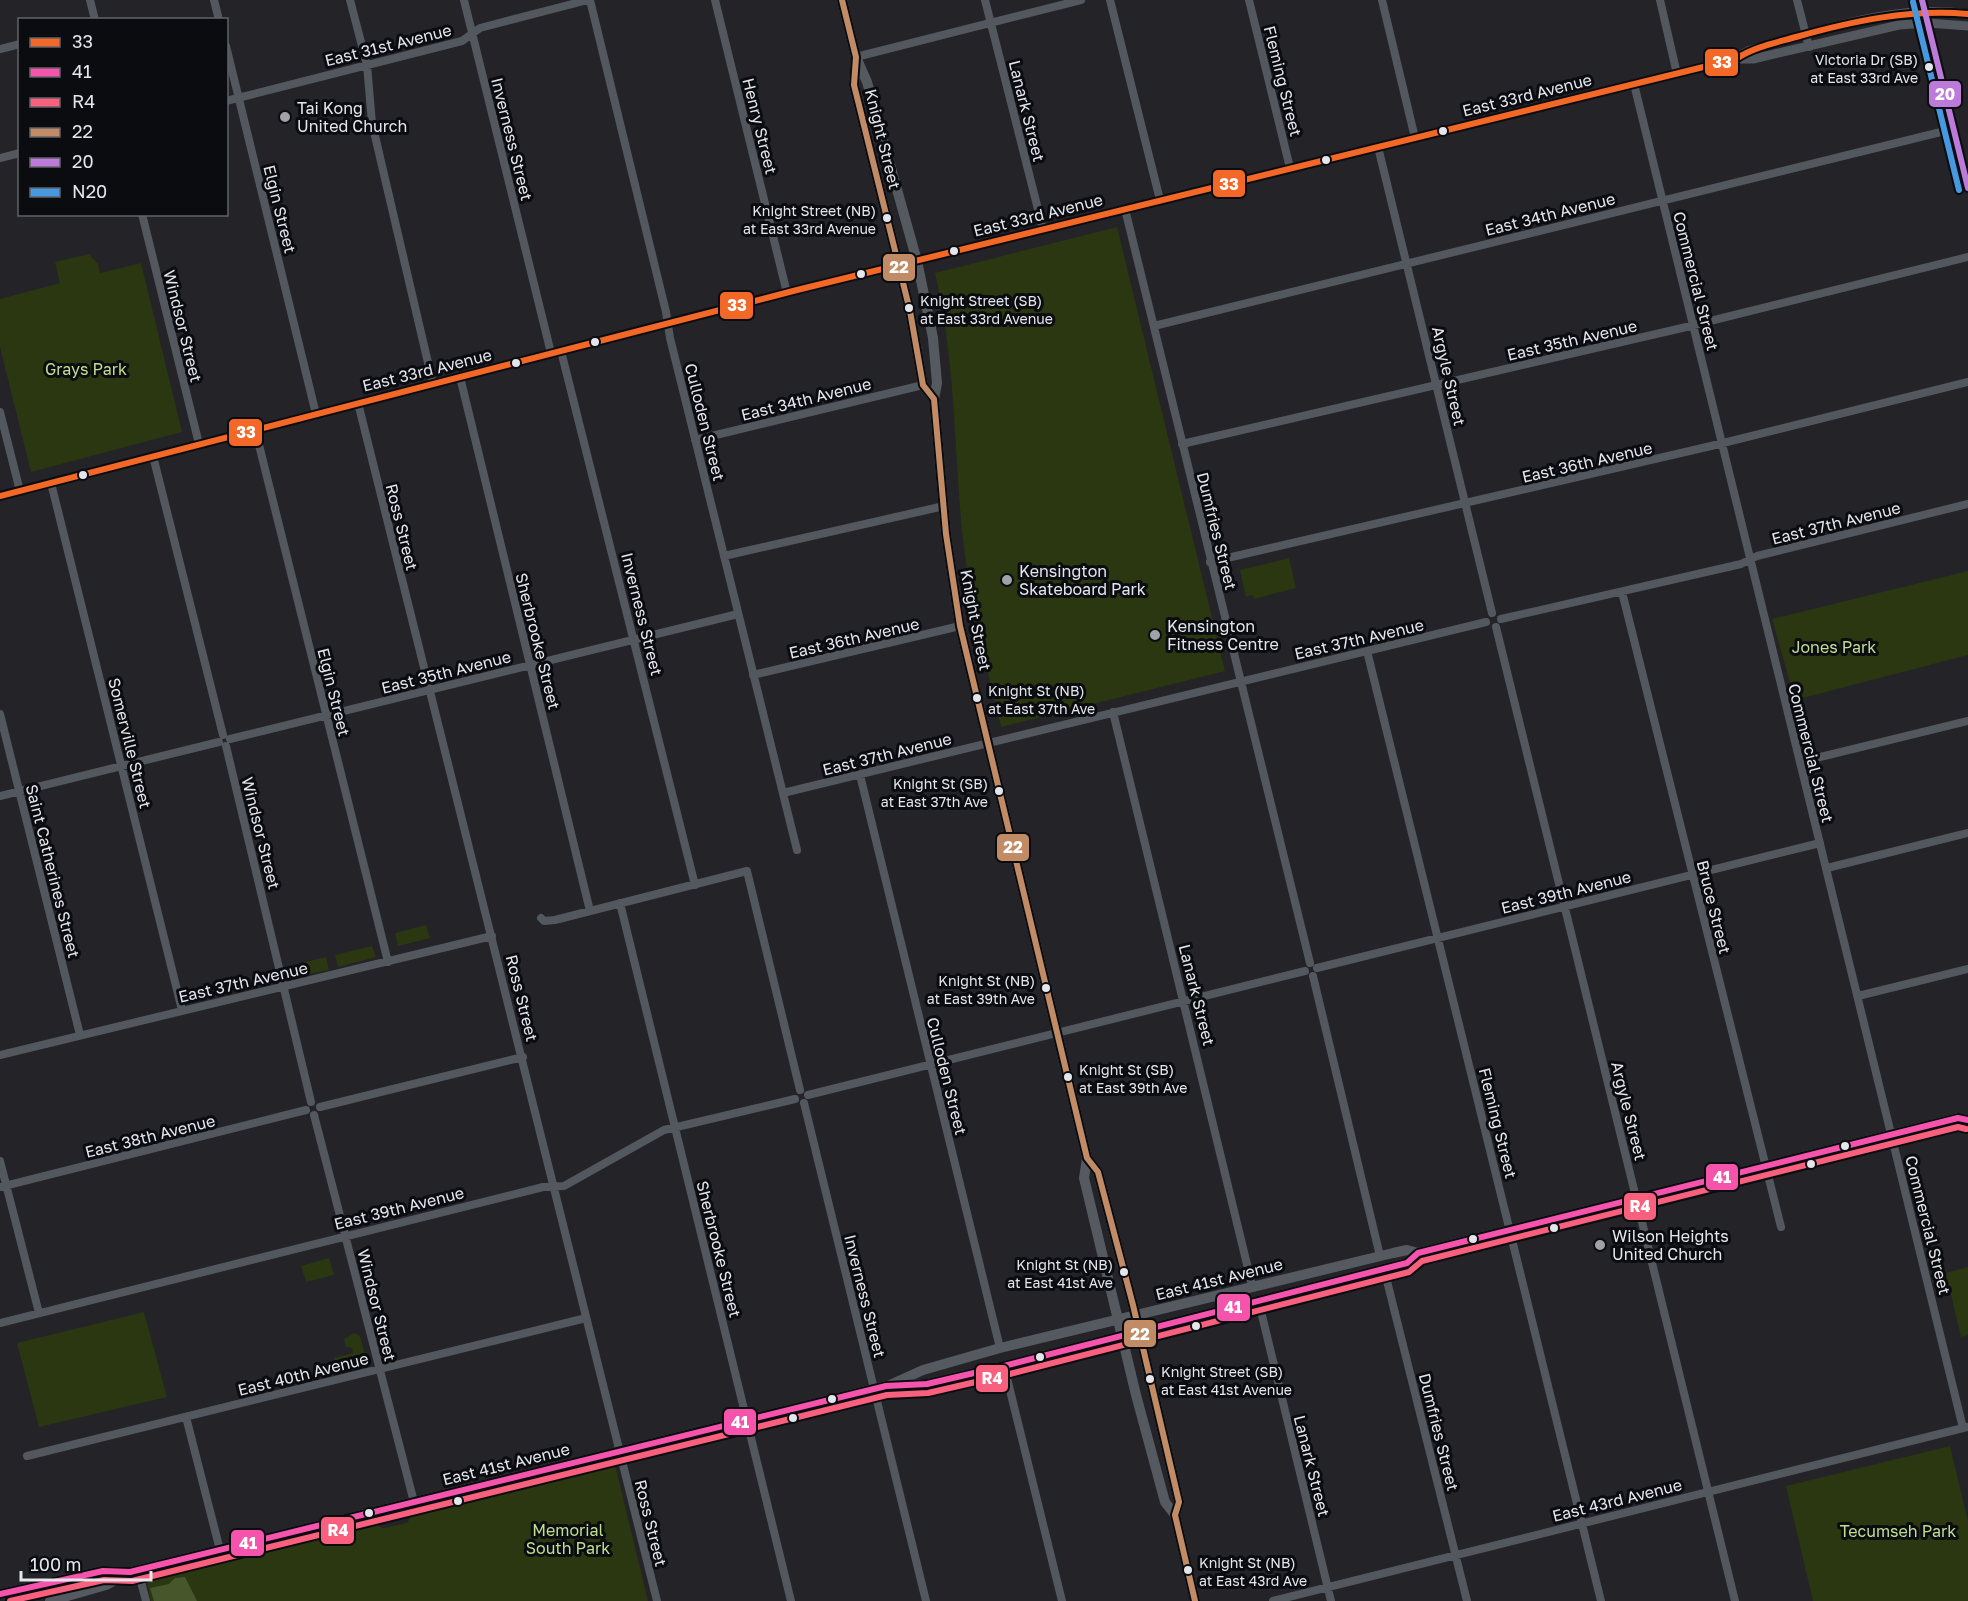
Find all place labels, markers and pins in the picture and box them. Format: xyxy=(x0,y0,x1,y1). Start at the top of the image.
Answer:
place label: Victoria Dr (SB) at East 33rd Ave xyxy=(1810,51,1918,86)
marker: Victoria Dr (SB) at East 33rd Ave xyxy=(1923,61,1935,73)
place label: Tai Kong United Church xyxy=(297,98,407,136)
marker: Tai Kong United Church xyxy=(278,110,292,124)
unlabelled marker xyxy=(1437,125,1449,137)
unlabelled marker xyxy=(1320,154,1332,166)
place label: Knight Street (NB) at East 33rd Avenue xyxy=(743,202,876,237)
marker: Knight Street (NB) at East 33rd Avenue xyxy=(881,212,893,224)
unlabelled marker xyxy=(948,245,960,257)
unlabelled marker xyxy=(855,268,867,280)
place label: Knight Street (SB) at East 33rd Avenue xyxy=(920,292,1053,327)
marker: Knight Street (SB) at East 33rd Avenue xyxy=(903,302,915,314)
unlabelled marker xyxy=(589,336,601,348)
unlabelled marker xyxy=(510,357,522,369)
unlabelled marker xyxy=(77,469,89,481)
place label: Kensington Skateboard Park xyxy=(1019,561,1146,599)
marker: Kensington Skateboard Park xyxy=(1000,573,1014,587)
place label: Kensington Fitness Centre xyxy=(1167,616,1279,654)
marker: Kensington Fitness Centre xyxy=(1148,628,1162,642)
place label: Knight St (NB) at East 37th Ave xyxy=(988,682,1095,717)
marker: Knight St (NB) at East 37th Ave xyxy=(971,692,983,704)
place label: Knight St (SB) at East 37th Ave xyxy=(881,775,988,810)
marker: Knight St (SB) at East 37th Ave xyxy=(993,785,1005,797)
place label: Knight St (NB) at East 39th Ave xyxy=(927,972,1035,1007)
marker: Knight St (NB) at East 39th Ave xyxy=(1040,982,1052,994)
place label: Knight St (SB) at East 39th Ave xyxy=(1079,1061,1187,1096)
marker: Knight St (SB) at East 39th Ave xyxy=(1062,1071,1074,1083)
unlabelled marker xyxy=(1839,1140,1851,1152)
unlabelled marker xyxy=(1805,1158,1817,1170)
unlabelled marker xyxy=(1548,1222,1560,1234)
place label: Wilson Heights United Church xyxy=(1612,1226,1729,1264)
unlabelled marker xyxy=(1467,1233,1479,1245)
marker: Wilson Heights United Church xyxy=(1593,1238,1607,1252)
place label: Knight St (NB) at East 41st Ave xyxy=(1007,1256,1113,1291)
marker: Knight St (NB) at East 41st Ave xyxy=(1118,1266,1130,1278)
unlabelled marker xyxy=(1190,1320,1202,1332)
unlabelled marker xyxy=(1034,1351,1046,1363)
place label: Knight Street (SB) at East 41st Avenue xyxy=(1161,1363,1292,1398)
marker: Knight Street (SB) at East 41st Avenue xyxy=(1144,1373,1156,1385)
unlabelled marker xyxy=(826,1393,838,1405)
unlabelled marker xyxy=(787,1412,799,1424)
unlabelled marker xyxy=(452,1495,464,1507)
unlabelled marker xyxy=(363,1507,375,1519)
place label: Knight St (NB) at East 43rd Ave xyxy=(1199,1554,1307,1589)
marker: Knight St (NB) at East 43rd Ave xyxy=(1182,1564,1194,1576)

